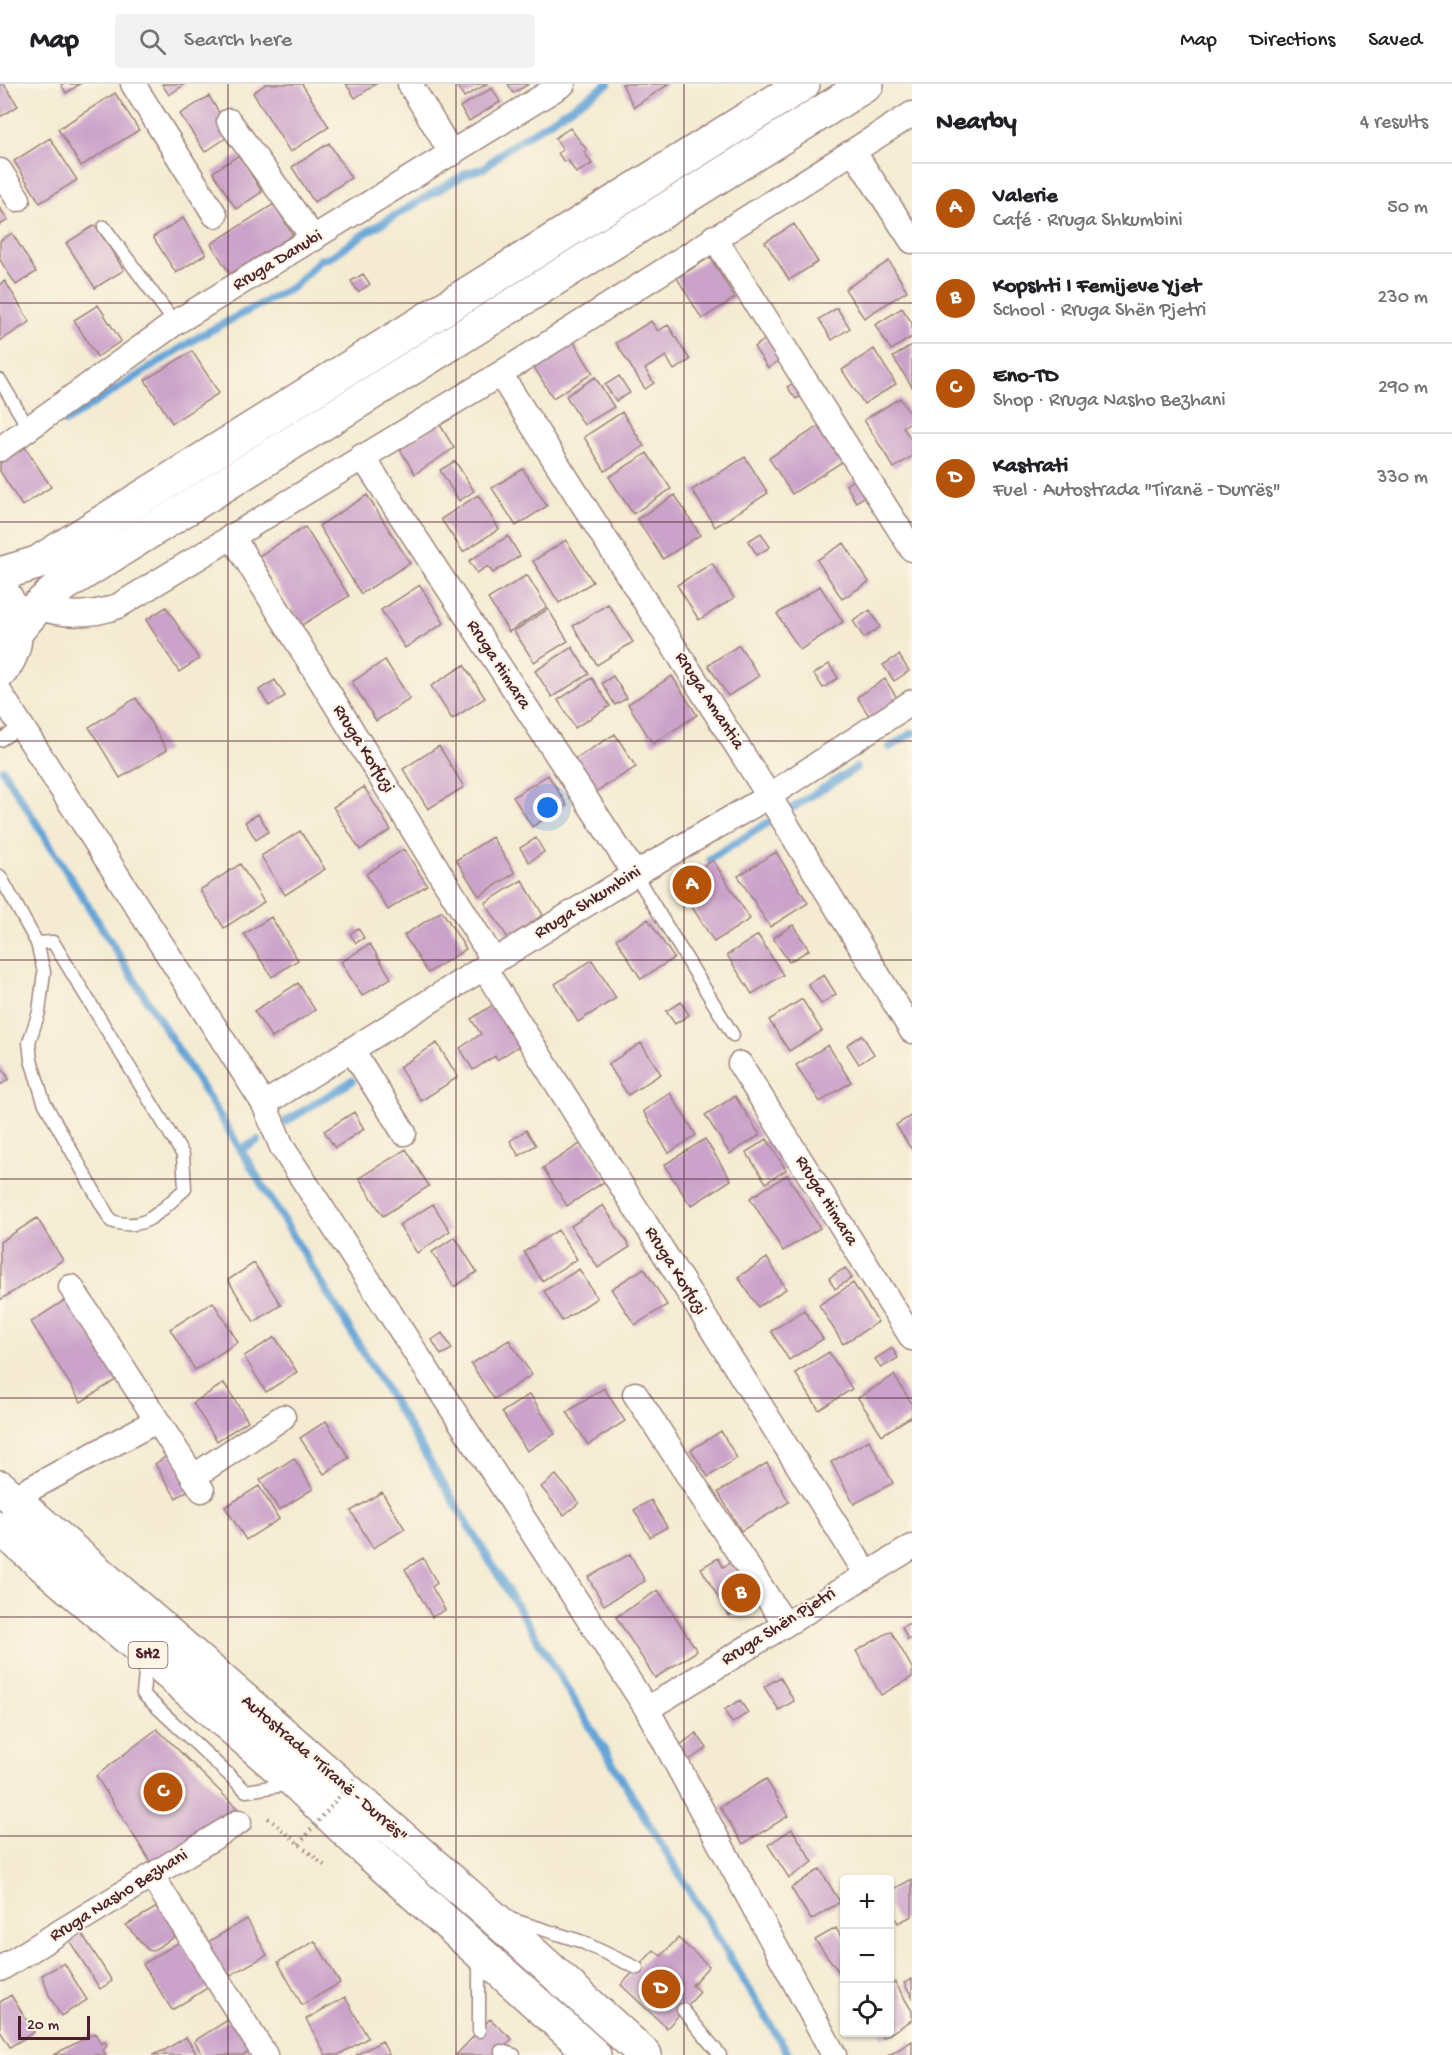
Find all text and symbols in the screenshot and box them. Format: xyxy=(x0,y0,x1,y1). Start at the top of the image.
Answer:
search box xyxy=(115,14,535,68)
text: Map xyxy=(30,25,79,58)
icon: search xyxy=(136,25,169,58)
text: Search here xyxy=(184,28,292,54)
text: Map xyxy=(1180,29,1217,54)
text: Directions xyxy=(1250,29,1335,54)
text: Saved xyxy=(1368,29,1422,54)
text: Nearby xyxy=(936,108,1017,139)
text: 4 results xyxy=(1360,112,1428,135)
text: Valerie xyxy=(993,184,1058,210)
text: A xyxy=(950,197,961,220)
text: 50 m xyxy=(1387,197,1428,220)
text: Café · Rruga Shkumbini xyxy=(993,210,1183,233)
street label: Rruga Danubi xyxy=(229,226,327,296)
text: Kopshti I Femijeve Yjet xyxy=(993,274,1201,300)
text: B xyxy=(950,287,961,310)
text: 230 m xyxy=(1378,287,1428,310)
text: School · Rruga Shën Pjetri xyxy=(993,300,1206,323)
text: Eno-TD xyxy=(993,364,1058,390)
text: C xyxy=(950,377,961,400)
text: 290 m xyxy=(1378,377,1428,400)
text: Shop · Rruga Nasho Bezhani xyxy=(993,390,1226,413)
text: Kastrati xyxy=(993,454,1068,480)
text: D xyxy=(949,467,962,490)
text: 330 m xyxy=(1377,467,1428,490)
text: Fuel · Autostrada "Tiranë - Durrës" xyxy=(993,480,1281,503)
street label: Rruga Himara xyxy=(461,616,535,714)
street label: Rruga Amantia xyxy=(670,648,749,754)
street label: Rruga Korfuzi xyxy=(328,701,398,797)
your location xyxy=(533,793,562,822)
street label: Rruga Shkumbini xyxy=(531,862,645,944)
pin: A xyxy=(672,862,712,908)
street label: Rruga Himara xyxy=(790,1152,862,1251)
street label: Rruga Korfuzi xyxy=(640,1223,710,1319)
pin: B xyxy=(722,1570,760,1616)
street label: Rruga Shën Pjetri xyxy=(718,1583,840,1671)
road number: SH2 xyxy=(128,1642,168,1668)
street label: Autostrada "Tiranë - Durrës" xyxy=(236,1691,412,1847)
pin: C xyxy=(144,1770,182,1814)
street label: Rruga Nasho Bezhani xyxy=(46,1845,192,1947)
map controls xyxy=(840,1875,894,2037)
button: + xyxy=(840,1875,894,1929)
button: − xyxy=(840,1929,894,1983)
pin: D xyxy=(642,1966,680,2012)
button: locate xyxy=(840,1983,894,2037)
scale bar xyxy=(18,2013,90,2040)
text: 20 m xyxy=(27,2017,59,2036)

